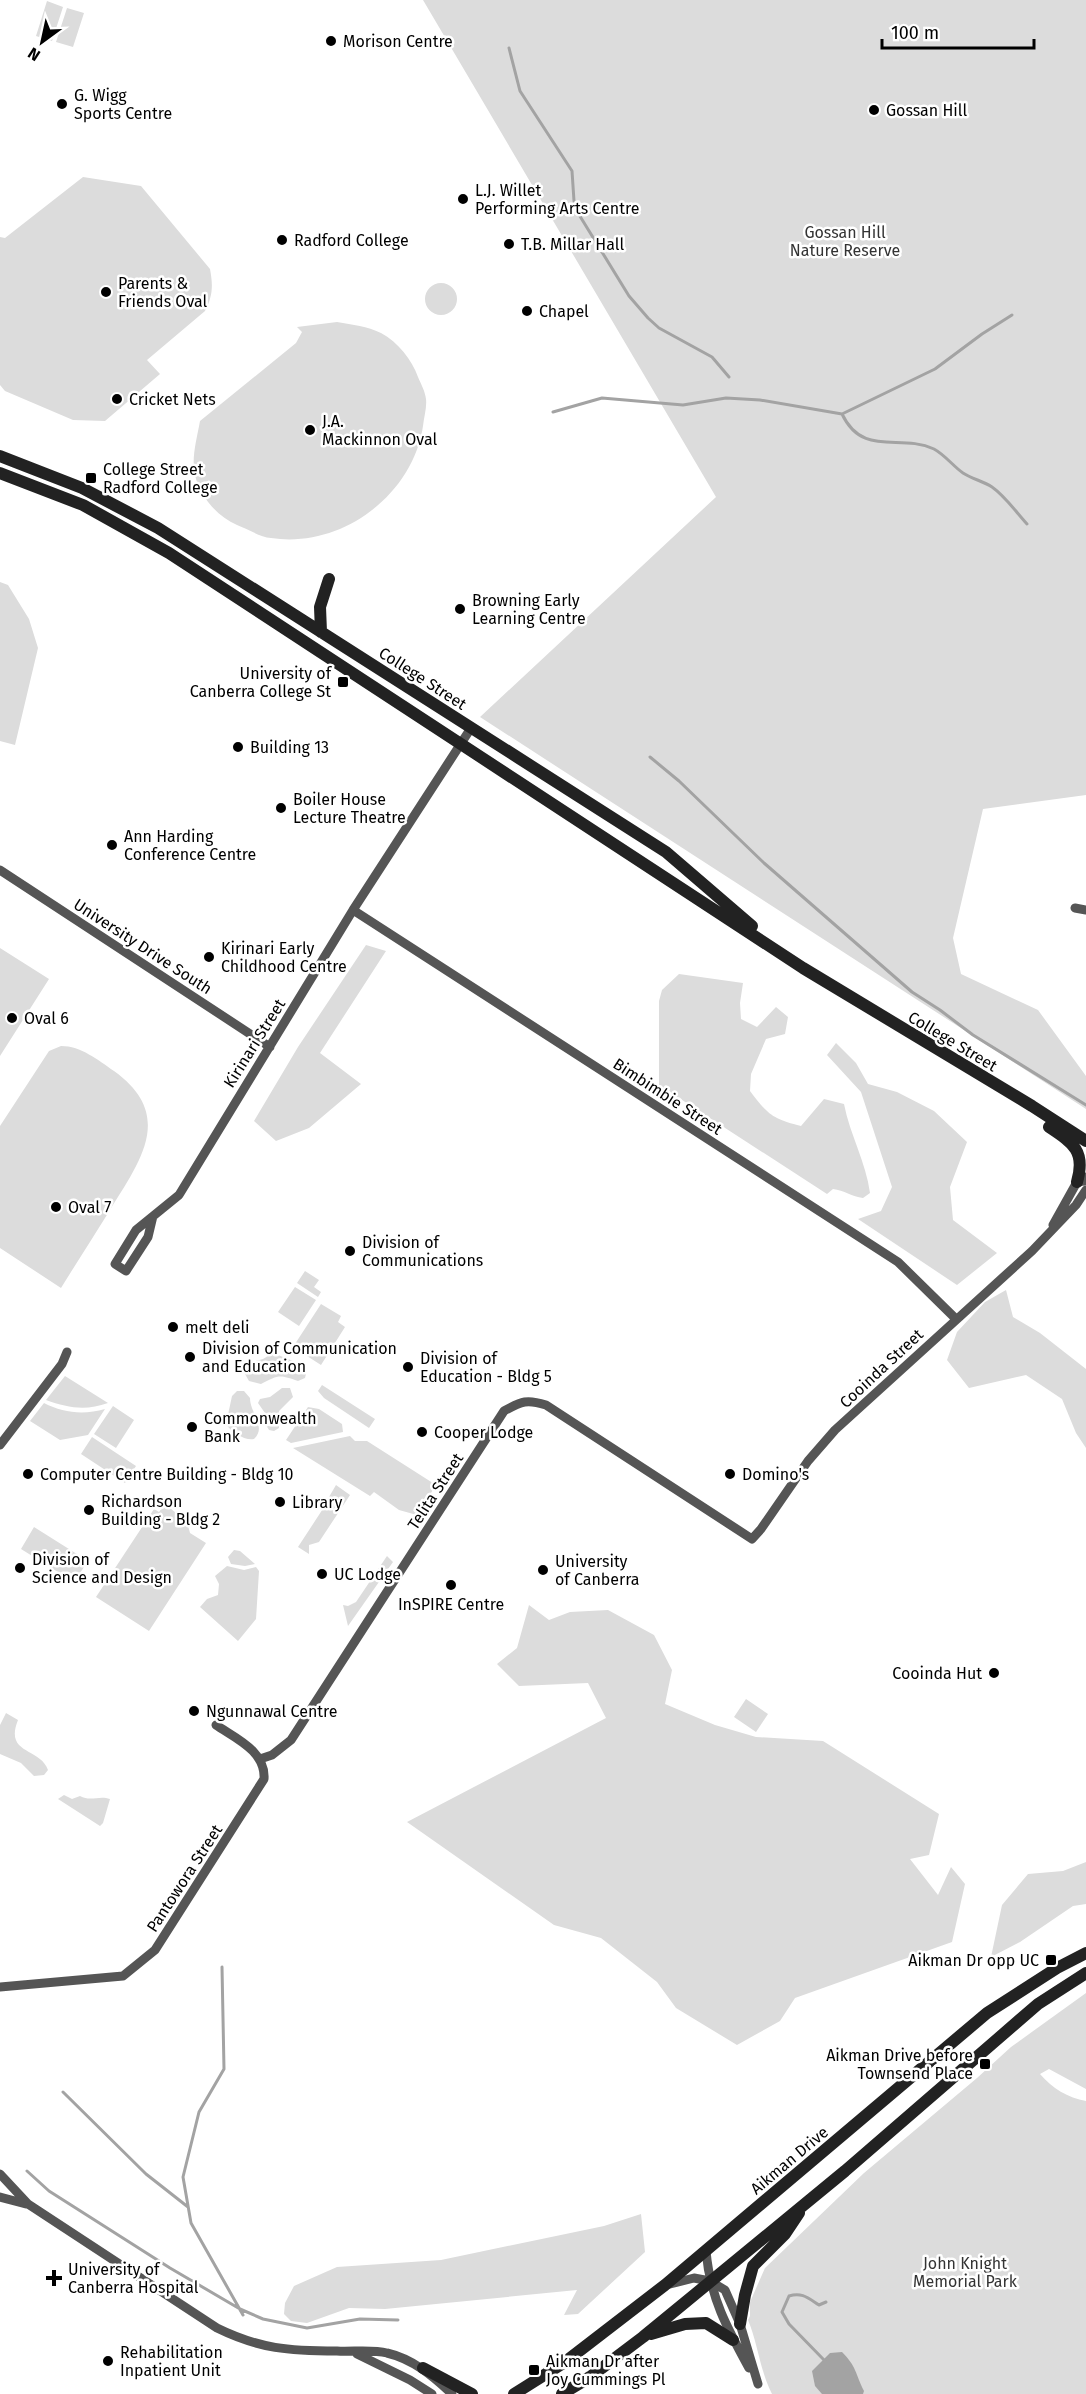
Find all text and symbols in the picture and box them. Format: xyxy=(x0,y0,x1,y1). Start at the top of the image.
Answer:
north arrow xyxy=(12,12,72,72)
scale bar xyxy=(882,12,1034,50)
text: 100 m xyxy=(891,22,939,44)
place label: Morison Centre xyxy=(343,32,453,51)
marker: Morison Centre xyxy=(324,34,338,48)
text: N xyxy=(24,43,44,65)
place label: G. Wigg Sports Centre xyxy=(74,86,172,123)
marker: G. Wigg Sports Centre xyxy=(55,97,69,111)
place label: Gossan Hill xyxy=(886,101,967,120)
marker: Gossan Hill xyxy=(867,103,881,117)
place label: L.J. Willet Performing Arts Centre xyxy=(475,181,639,218)
marker: L.J. Willet Performing Arts Centre xyxy=(456,192,470,206)
park label: Gossan Hill Nature Reserve xyxy=(790,223,900,260)
place label: Radford College xyxy=(294,231,409,250)
marker: Radford College xyxy=(275,233,289,247)
place label: T.B. Millar Hall xyxy=(521,235,624,254)
marker: T.B. Millar Hall xyxy=(502,237,516,251)
place label: Parents & Friends Oval xyxy=(118,274,208,311)
marker: Parents & Friends Oval xyxy=(99,285,113,299)
place label: Chapel xyxy=(539,302,589,321)
marker: Chapel xyxy=(520,304,534,318)
place label: Cricket Nets xyxy=(129,390,216,409)
marker: Cricket Nets xyxy=(110,392,124,406)
place label: J.A. Mackinnon Oval xyxy=(322,412,437,449)
marker: J.A. Mackinnon Oval xyxy=(303,423,317,437)
place label: College Street Radford College xyxy=(103,460,218,497)
marker: College Street Radford College xyxy=(84,471,98,485)
place label: Browning Early Learning Centre xyxy=(472,591,586,628)
marker: Browning Early Learning Centre xyxy=(453,602,467,616)
street label: College Street xyxy=(375,643,470,714)
place label: University of Canberra College St xyxy=(190,664,333,701)
marker: University of Canberra College St xyxy=(336,675,350,689)
place label: Building 13 xyxy=(250,738,329,757)
marker: Building 13 xyxy=(231,740,245,754)
place label: Boiler House Lecture Theatre xyxy=(293,790,406,827)
marker: Boiler House Lecture Theatre xyxy=(274,801,288,815)
place label: Ann Harding Conference Centre xyxy=(124,827,256,864)
marker: Ann Harding Conference Centre xyxy=(105,838,119,852)
street label: University Drive South xyxy=(70,895,215,998)
place label: Kirinari Early Childhood Centre xyxy=(221,939,347,976)
marker: Kirinari Early Childhood Centre xyxy=(202,950,216,964)
street label: Kirinari Street xyxy=(220,995,289,1091)
street label: College Street xyxy=(905,1007,1001,1076)
place label: Oval 6 xyxy=(24,1009,69,1028)
marker: Oval 6 xyxy=(5,1011,19,1025)
street label: Bimbimbie Street xyxy=(610,1054,726,1139)
place label: Oval 7 xyxy=(68,1198,111,1217)
marker: Oval 7 xyxy=(49,1200,63,1214)
place label: Division of Communications xyxy=(362,1233,483,1270)
marker: Division of Communications xyxy=(343,1244,357,1258)
place label: melt deli xyxy=(185,1318,250,1337)
marker: melt deli xyxy=(166,1320,180,1334)
street label: Cooinda Street xyxy=(836,1325,927,1412)
place label: Division of Communication and Education xyxy=(202,1339,397,1376)
place label: Division of Education - Bldg 5 xyxy=(420,1349,552,1386)
marker: Division of Communication and Education xyxy=(183,1350,197,1364)
marker: Division of Education - Bldg 5 xyxy=(401,1360,415,1374)
place label: Commonwealth Bank xyxy=(204,1409,317,1446)
marker: Commonwealth Bank xyxy=(185,1420,199,1434)
place label: Cooper Lodge xyxy=(434,1423,533,1442)
marker: Cooper Lodge xyxy=(415,1425,429,1439)
street label: Telita Street xyxy=(404,1449,467,1533)
place label: Computer Centre Building - Bldg 10 xyxy=(40,1465,294,1484)
place label: Domino's xyxy=(742,1465,809,1484)
marker: Computer Centre Building - Bldg 10 xyxy=(21,1467,35,1481)
marker: Domino's xyxy=(723,1467,737,1481)
place label: Richardson Building - Bldg 2 xyxy=(101,1492,220,1529)
place label: Library xyxy=(292,1493,342,1512)
marker: Library xyxy=(273,1495,287,1509)
marker: Richardson Building - Bldg 2 xyxy=(82,1503,96,1517)
place label: Division of Science and Design xyxy=(32,1550,172,1587)
place label: University of Canberra xyxy=(555,1552,640,1589)
marker: Division of Science and Design xyxy=(13,1561,27,1575)
marker: University of Canberra xyxy=(536,1563,550,1577)
place label: UC Lodge xyxy=(334,1565,401,1584)
marker: UC Lodge xyxy=(315,1567,329,1581)
marker: InSPIRE Centre xyxy=(444,1578,458,1592)
place label: InSPIRE Centre xyxy=(398,1595,504,1614)
place label: Cooinda Hut xyxy=(892,1664,982,1683)
marker: Cooinda Hut xyxy=(987,1666,1001,1680)
place label: Ngunnawal Centre xyxy=(206,1702,337,1721)
marker: Ngunnawal Centre xyxy=(187,1704,201,1718)
street label: Pantowora Street xyxy=(143,1821,226,1936)
place label: Aikman Dr opp UC xyxy=(908,1951,1039,1970)
marker: Aikman Dr opp UC xyxy=(1044,1953,1058,1967)
place label: Aikman Drive before Townsend Place xyxy=(826,2046,973,2083)
marker: Aikman Drive before Townsend Place xyxy=(978,2057,992,2071)
street label: Aikman Drive xyxy=(747,2122,832,2198)
park label: John Knight Memorial Park xyxy=(913,2254,1018,2291)
place label: University of Canberra Hospital xyxy=(68,2260,199,2297)
marker: University of Canberra Hospital xyxy=(45,2269,63,2287)
place label: Rehabilitation Inpatient Unit xyxy=(120,2343,223,2380)
place label: Aikman Dr after Joy Cummings Pl xyxy=(546,2352,666,2389)
marker: Rehabilitation Inpatient Unit xyxy=(101,2354,115,2368)
marker: Aikman Dr after Joy Cummings Pl xyxy=(527,2363,541,2377)

